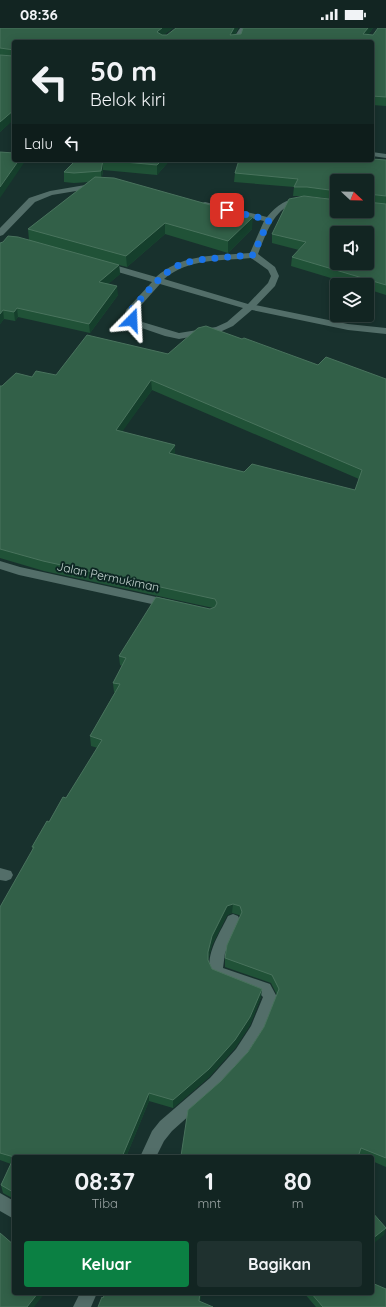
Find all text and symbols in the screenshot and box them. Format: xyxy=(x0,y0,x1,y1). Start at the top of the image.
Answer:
text: 08:36 xyxy=(20,5,58,24)
text: 50 m xyxy=(90,53,157,88)
icon: left xyxy=(24,56,76,108)
text: Belok kiri xyxy=(90,88,166,111)
icon: left xyxy=(61,132,83,154)
text: Lalu xyxy=(24,134,53,153)
north arrow xyxy=(330,174,374,218)
map controls xyxy=(330,174,374,322)
pin xyxy=(210,193,244,227)
icon: arrive xyxy=(216,199,238,221)
button: sound xyxy=(330,226,374,270)
button: layers xyxy=(330,278,374,322)
position arrow xyxy=(111,299,153,341)
street label: Jalan Permukiman xyxy=(55,558,161,595)
text: 08:37 xyxy=(74,1166,135,1196)
text: 1 xyxy=(205,1166,214,1196)
text: 80 xyxy=(284,1166,312,1196)
text: Tiba xyxy=(92,1195,118,1211)
text: mnt xyxy=(197,1195,221,1211)
text: m xyxy=(292,1195,304,1211)
button: Keluar xyxy=(24,1241,189,1287)
button: Bagikan xyxy=(197,1241,362,1287)

